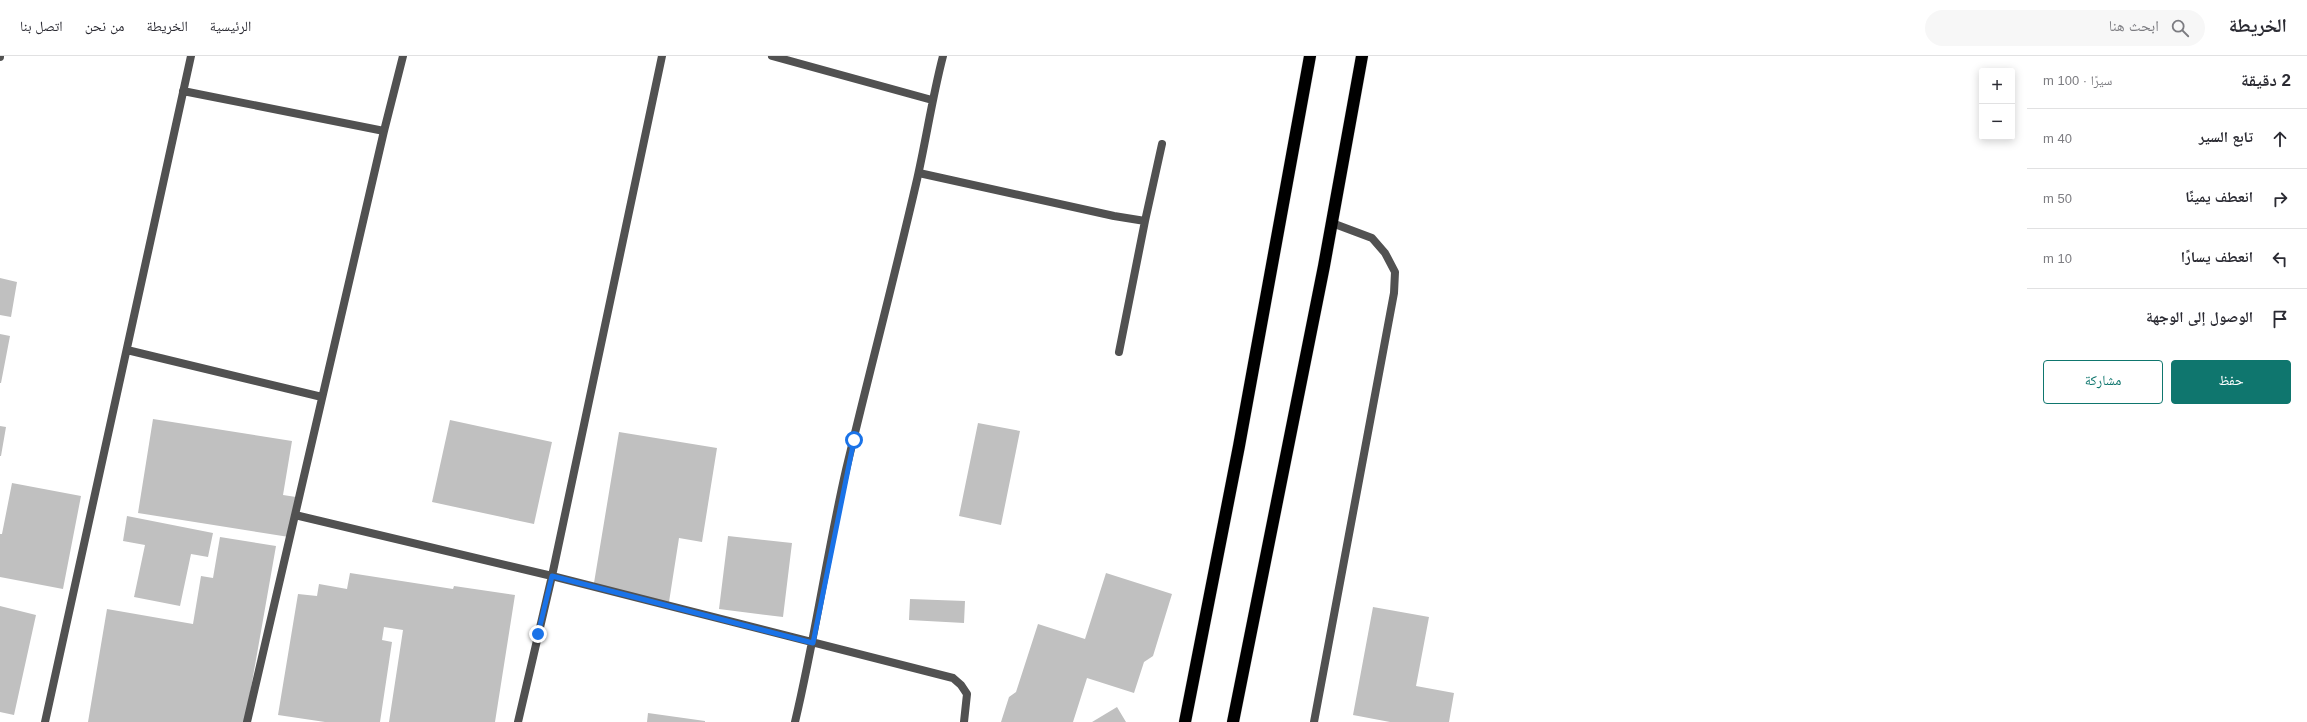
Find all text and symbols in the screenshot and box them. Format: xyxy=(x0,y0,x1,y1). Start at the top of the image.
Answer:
search box xyxy=(1925,10,2205,46)
text: الخريطة xyxy=(2229,15,2287,36)
text: ابحث هنا xyxy=(2109,17,2159,34)
icon: search xyxy=(2169,17,2191,39)
text: اتصل بنا xyxy=(20,18,63,34)
text: من نحن xyxy=(85,18,125,34)
text: الخريطة xyxy=(147,18,188,34)
text: الرئيسية xyxy=(210,18,251,34)
map controls xyxy=(1979,68,2015,140)
button: + xyxy=(1979,68,2015,104)
text: 2 دقيقة xyxy=(2241,71,2291,90)
text: سيرًا · 100 m xyxy=(2043,73,2112,88)
button: − xyxy=(1979,104,2015,140)
text: تابع السير xyxy=(2199,128,2253,145)
icon: ahead xyxy=(2269,128,2291,150)
text: 40 m xyxy=(2043,131,2072,146)
text: انعطف يمينًا xyxy=(2185,188,2253,205)
icon: right xyxy=(2269,188,2291,210)
text: 50 m xyxy=(2043,191,2072,206)
text: انعطف يسارًا xyxy=(2181,248,2253,265)
icon: left xyxy=(2269,248,2291,270)
text: 10 m xyxy=(2043,251,2072,266)
text: الوصول إلى الوجهة xyxy=(2146,308,2253,325)
icon: arrive xyxy=(2269,308,2291,330)
button: مشاركة xyxy=(2043,360,2163,404)
button: حفظ xyxy=(2171,360,2291,404)
route start xyxy=(845,431,863,449)
route end xyxy=(529,625,547,643)

